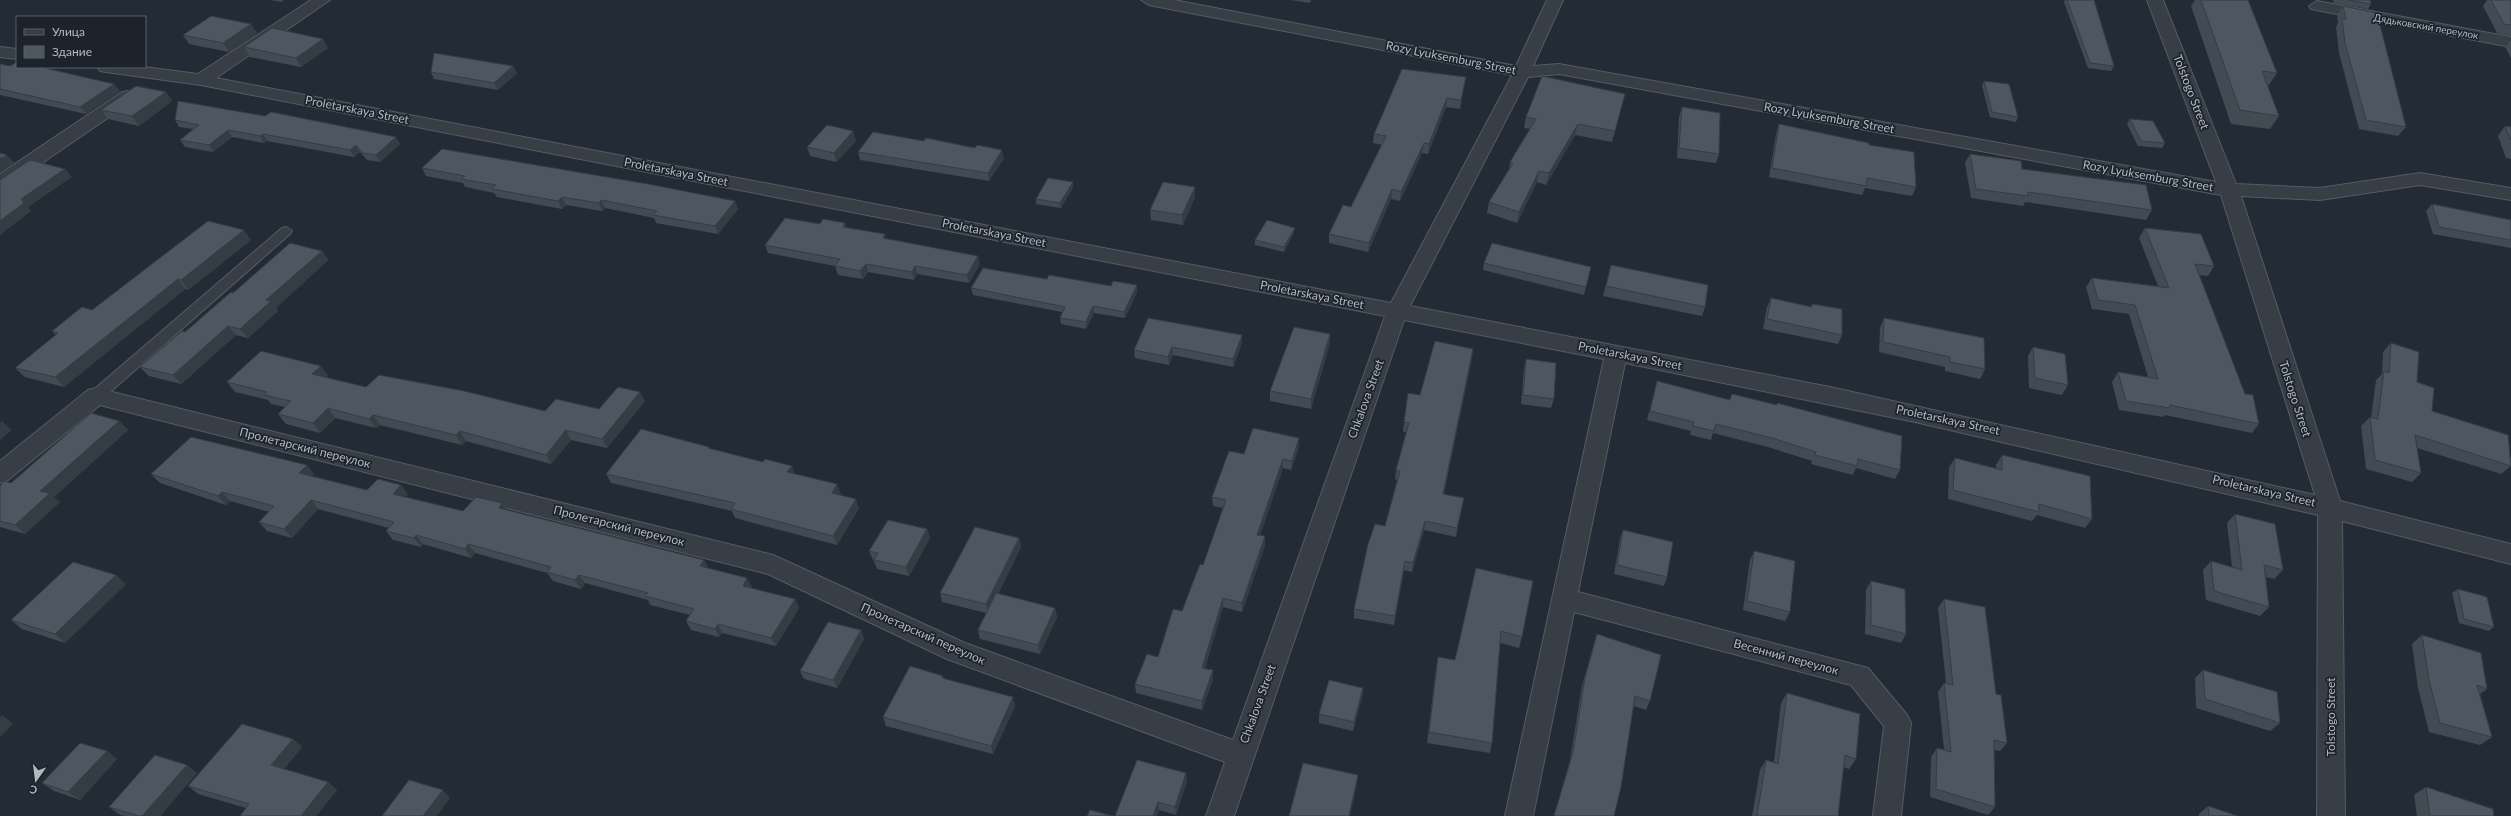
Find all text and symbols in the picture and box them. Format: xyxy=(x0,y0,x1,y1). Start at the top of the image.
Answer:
street label: Дядьковский переулок xyxy=(2373,11,2480,41)
legend xyxy=(16,16,146,68)
text: Улица xyxy=(52,24,85,39)
street label: Rozy Lyuksemburg Street xyxy=(1385,38,1518,78)
text: Здание xyxy=(52,44,92,59)
street label: Tolstogo Street xyxy=(2170,52,2213,132)
street label: Proletarskaya Street xyxy=(304,92,411,127)
street label: Rozy Lyuksemburg Street xyxy=(1763,99,1896,136)
street label: Proletarskaya Street xyxy=(623,154,730,189)
street label: Rozy Lyuksemburg Street xyxy=(2082,157,2215,194)
street label: Proletarskaya Street xyxy=(941,215,1048,250)
street label: Proletarskaya Street xyxy=(1259,277,1366,312)
street label: Proletarskaya Street xyxy=(1577,338,1684,373)
street label: Chkalova Street xyxy=(1344,357,1387,440)
street label: Tolstogo Street xyxy=(2276,359,2315,439)
street label: Proletarskaya Street xyxy=(1895,401,2002,438)
street label: Пролетарский переулок xyxy=(238,424,373,471)
street label: Proletarskaya Street xyxy=(2211,471,2318,510)
street label: Пролетарский переулок xyxy=(552,502,687,549)
street label: Пролетарский переулок xyxy=(859,599,988,668)
street label: Весенний переулок xyxy=(1732,635,1841,678)
street label: Chkalova Street xyxy=(1236,662,1279,745)
street label: Tolstogo Street xyxy=(2323,677,2338,757)
north arrow xyxy=(16,760,56,800)
text: С xyxy=(28,783,39,797)

